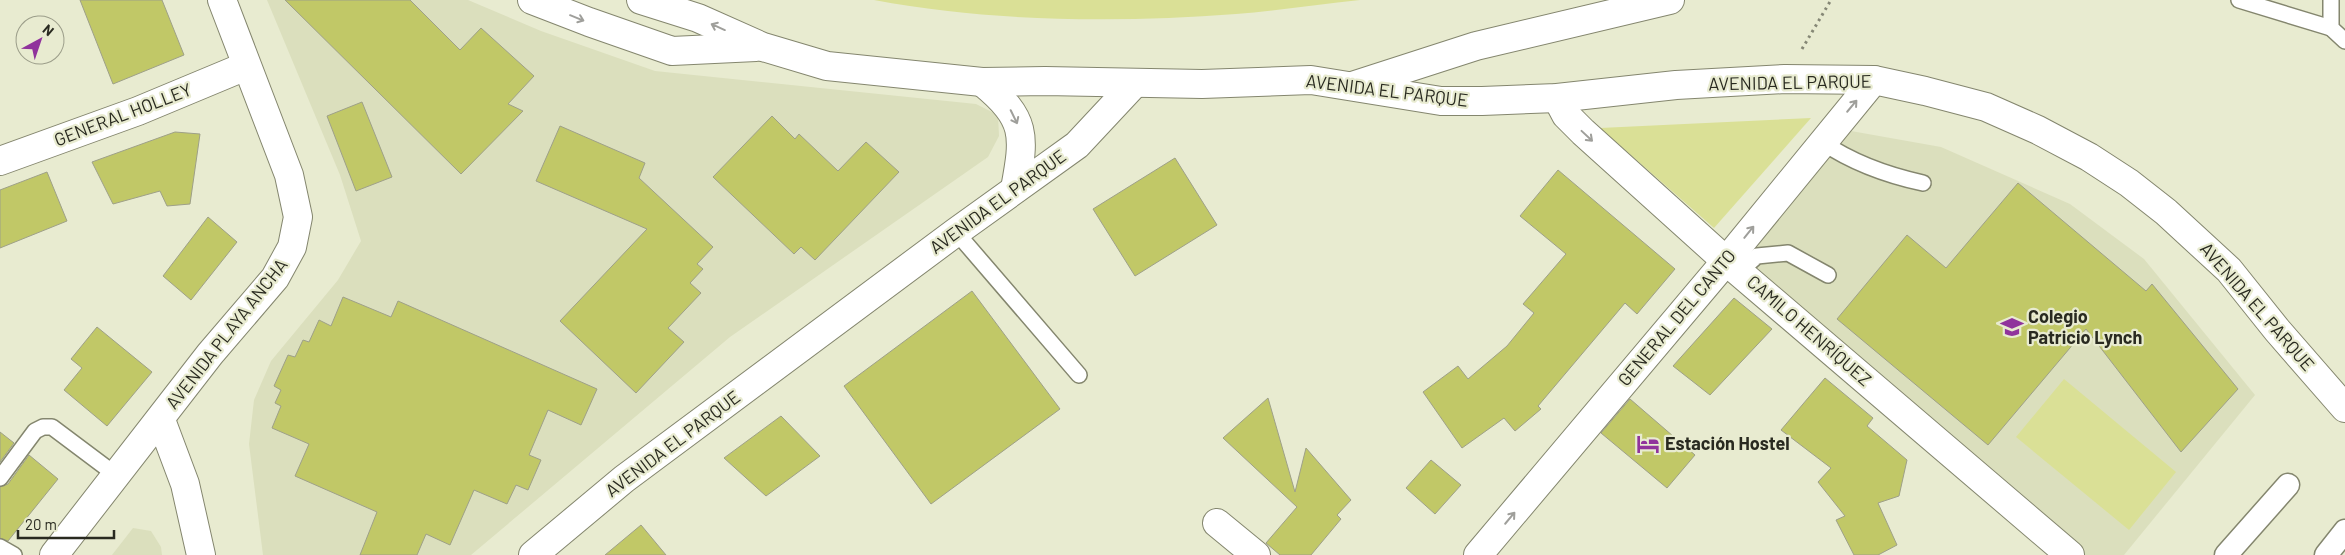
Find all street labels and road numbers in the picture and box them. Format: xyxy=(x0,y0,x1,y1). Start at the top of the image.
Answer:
street label: AVENIDA EL PARQUE xyxy=(1305,69,1469,111)
street label: AVENIDA EL PARQUE xyxy=(1708,70,1872,94)
street label: GENERAL HOLLEY xyxy=(51,78,195,150)
street label: AVENIDA EL PARQUE xyxy=(925,144,1070,258)
street label: AVENIDA EL PARQUE xyxy=(2196,238,2320,375)
street label: GENERAL DEL CANTO xyxy=(1613,245,1740,390)
street label: AVENIDA PLAYA ANCHA xyxy=(161,254,292,413)
street label: CAMILO HENRÍQUEZ xyxy=(1743,270,1876,390)
street label: AVENIDA EL PARQUE xyxy=(601,385,744,501)

